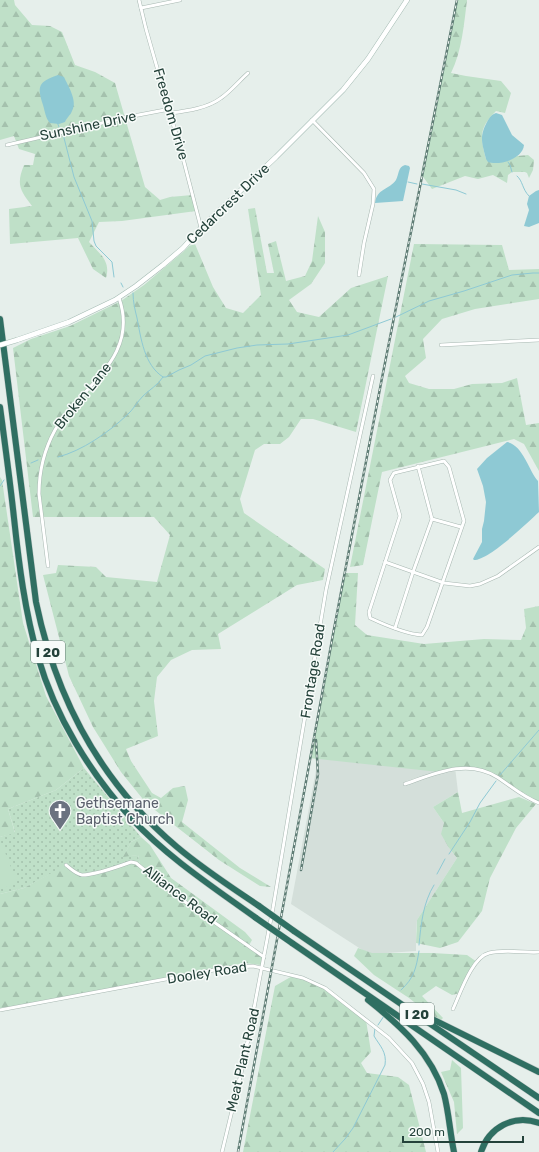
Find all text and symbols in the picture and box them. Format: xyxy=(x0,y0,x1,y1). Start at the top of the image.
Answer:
street label: Freedom Drive xyxy=(150,66,192,162)
street label: Sunshine Drive xyxy=(38,107,138,145)
street label: Cedarcrest Drive xyxy=(183,160,273,248)
street label: Broken Lane xyxy=(51,359,115,433)
street label: Frontage Road xyxy=(297,622,329,720)
road number: I 20 xyxy=(31,641,65,663)
place label: Gethsemane Baptist Church xyxy=(76,795,174,828)
church icon: Gethsemane Baptist Church xyxy=(47,798,73,831)
street label: Alliance Road xyxy=(140,862,220,928)
street label: Dooley Road xyxy=(166,958,248,988)
road number: I 20 xyxy=(400,1003,434,1025)
street label: Meat Plant Road xyxy=(223,1006,263,1114)
scale bar xyxy=(403,1118,523,1144)
text: 200 m xyxy=(409,1125,445,1139)

